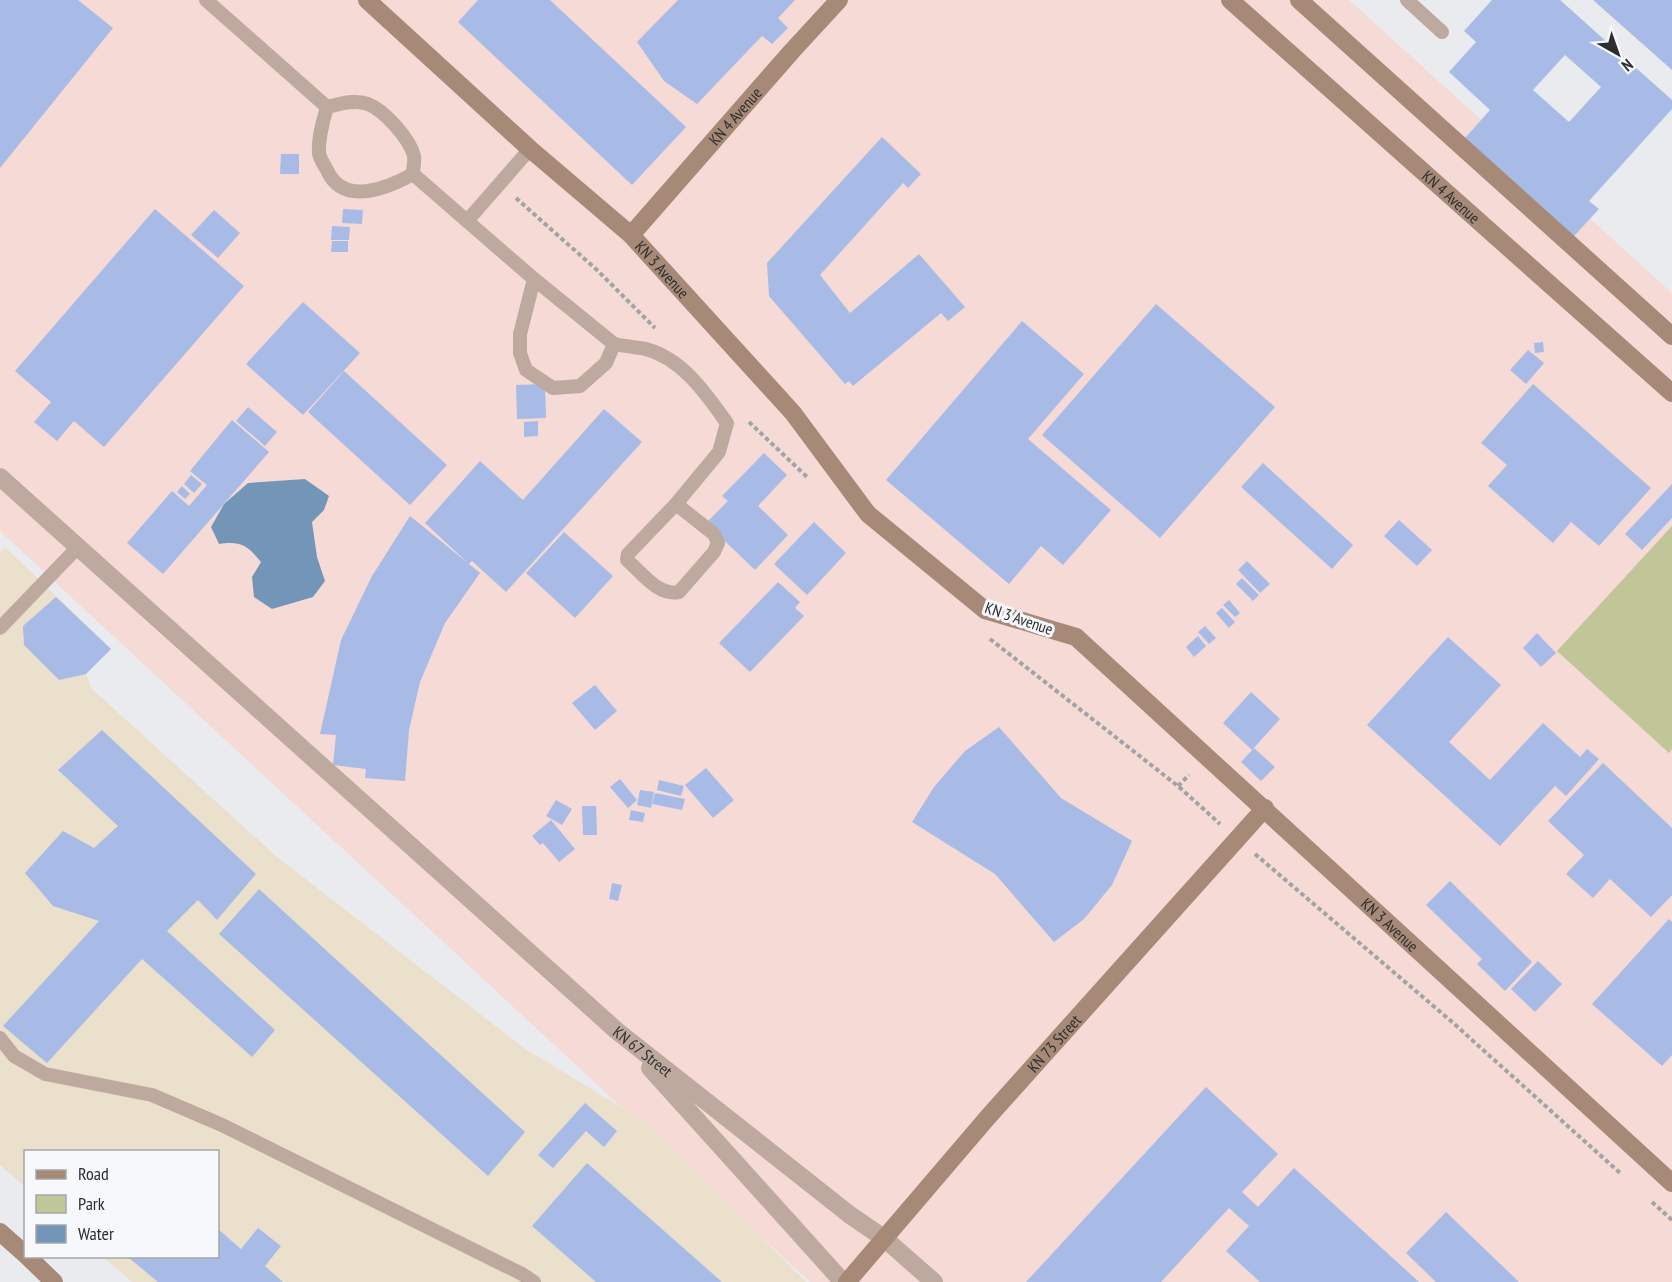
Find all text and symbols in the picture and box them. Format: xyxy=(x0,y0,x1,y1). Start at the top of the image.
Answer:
north arrow xyxy=(1588,24,1648,84)
text: N xyxy=(1618,55,1637,76)
street label: KN 4 Avenue xyxy=(704,83,766,149)
street label: KN 4 Avenue xyxy=(1418,166,1484,228)
street label: KN 3 Avenue xyxy=(631,237,693,302)
street label: KN 3 Avenue xyxy=(982,597,1056,639)
street label: KN 3 Avenue xyxy=(1357,893,1423,956)
street label: KN 73 Street xyxy=(1023,1010,1086,1076)
street label: KN 67 Street xyxy=(609,1022,677,1081)
legend xyxy=(24,1150,219,1258)
text: Road xyxy=(78,1162,109,1185)
text: Park xyxy=(78,1192,105,1215)
text: Water xyxy=(78,1222,114,1245)

